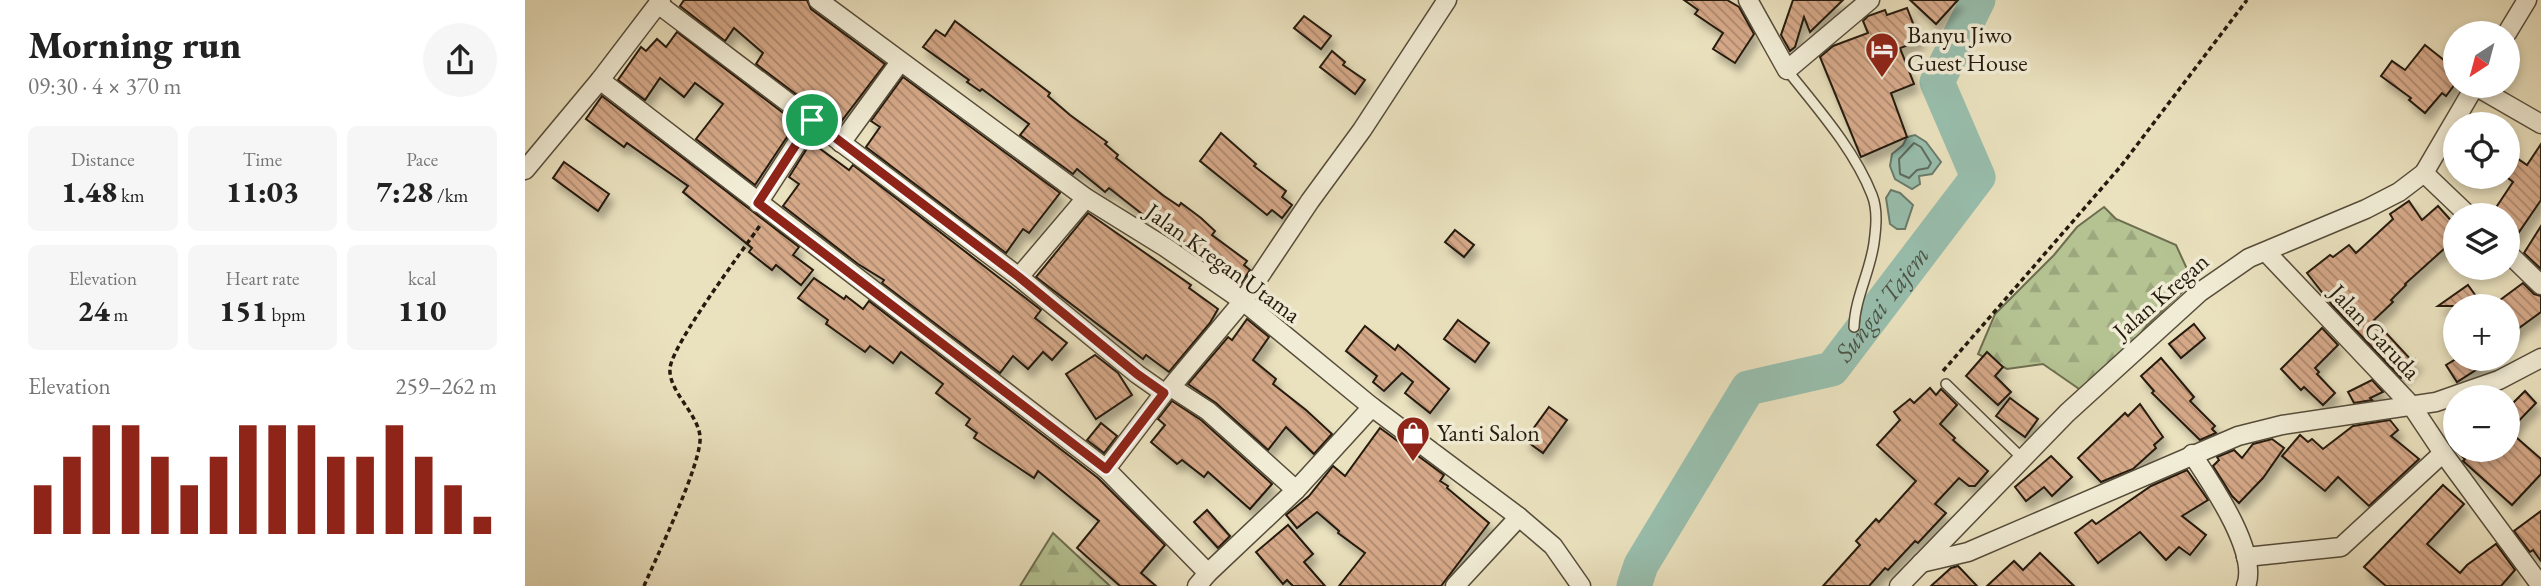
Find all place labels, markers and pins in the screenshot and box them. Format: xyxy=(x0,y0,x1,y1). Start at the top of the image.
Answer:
place label: Banyu Jiwo Guest House xyxy=(1907,19,2028,78)
hotel icon: Banyu Jiwo Guest House xyxy=(1863,30,1901,79)
pin xyxy=(782,90,842,150)
shop icon: Yanti Salon xyxy=(1394,414,1432,463)
place label: Yanti Salon xyxy=(1437,417,1540,448)

